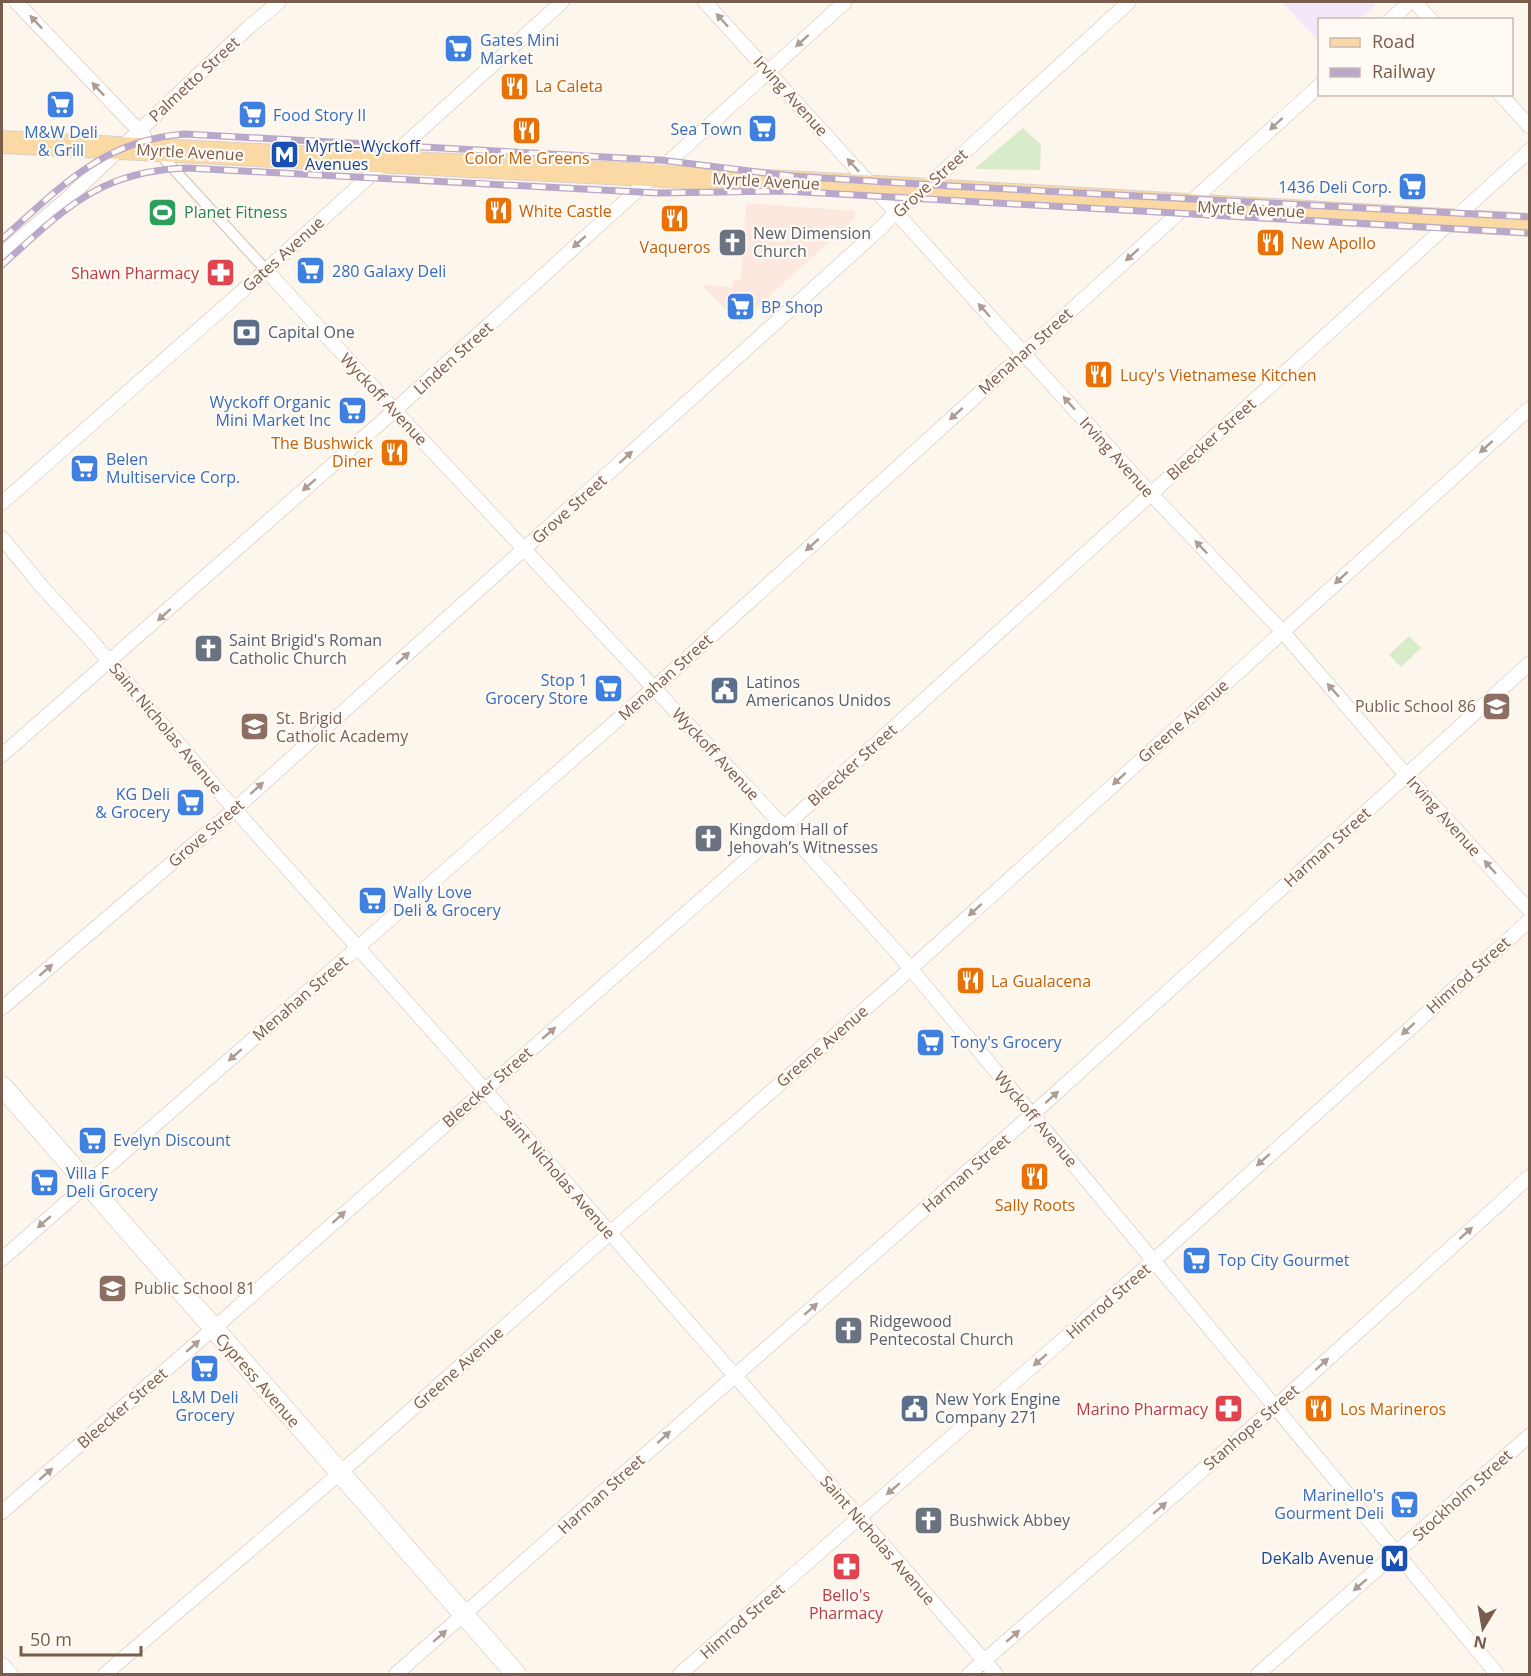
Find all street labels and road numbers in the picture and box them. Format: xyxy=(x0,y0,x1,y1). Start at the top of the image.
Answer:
street label: Palmetto Street xyxy=(144,31,244,127)
street label: Irving Avenue xyxy=(749,51,833,141)
street label: Myrtle Avenue xyxy=(136,138,244,166)
street label: Grove Street xyxy=(888,143,972,222)
street label: Myrtle Avenue xyxy=(712,167,820,195)
street label: Myrtle Avenue xyxy=(1197,195,1305,223)
street label: Gates Avenue xyxy=(237,211,329,297)
street label: Menahan Street xyxy=(973,303,1077,399)
street label: Linden Street xyxy=(409,316,498,400)
street label: Wyckoff Avenue xyxy=(335,348,433,450)
street label: Bleecker Street xyxy=(1162,393,1260,485)
street label: Irving Avenue xyxy=(1075,412,1159,502)
street label: Grove Street xyxy=(527,469,611,548)
street label: Menahan Street xyxy=(613,629,717,725)
street label: Saint Nicholas Avenue xyxy=(105,658,227,798)
street label: Greene Avenue xyxy=(1133,674,1233,768)
street label: Wyckoff Avenue xyxy=(667,703,765,805)
street label: Bleecker Street xyxy=(803,719,901,811)
street label: Irving Avenue xyxy=(1402,771,1486,861)
street label: Grove Street xyxy=(163,794,249,872)
street label: Harman Street xyxy=(1279,802,1375,892)
street label: Himrod Street xyxy=(1421,931,1515,1018)
street label: Menahan Street xyxy=(248,950,353,1045)
street label: Greene Avenue xyxy=(771,1000,873,1092)
street label: Bleecker Street xyxy=(437,1042,537,1132)
street label: Wyckoff Avenue xyxy=(989,1066,1083,1172)
street label: Saint Nicholas Avenue xyxy=(496,1105,620,1243)
street label: Harman Street xyxy=(917,1129,1015,1217)
street label: Himrod Street xyxy=(1061,1258,1155,1344)
street label: Greene Avenue xyxy=(408,1321,508,1415)
street label: Cypress Avenue xyxy=(211,1328,305,1432)
street label: Bleecker Street xyxy=(72,1363,172,1453)
street label: Stanhope Street xyxy=(1198,1379,1304,1475)
street label: Stockholm Street xyxy=(1407,1444,1517,1546)
street label: Harman Street xyxy=(553,1449,649,1539)
street label: Saint Nicholas Avenue xyxy=(816,1471,940,1609)
street label: Himrod Street xyxy=(695,1578,789,1664)

